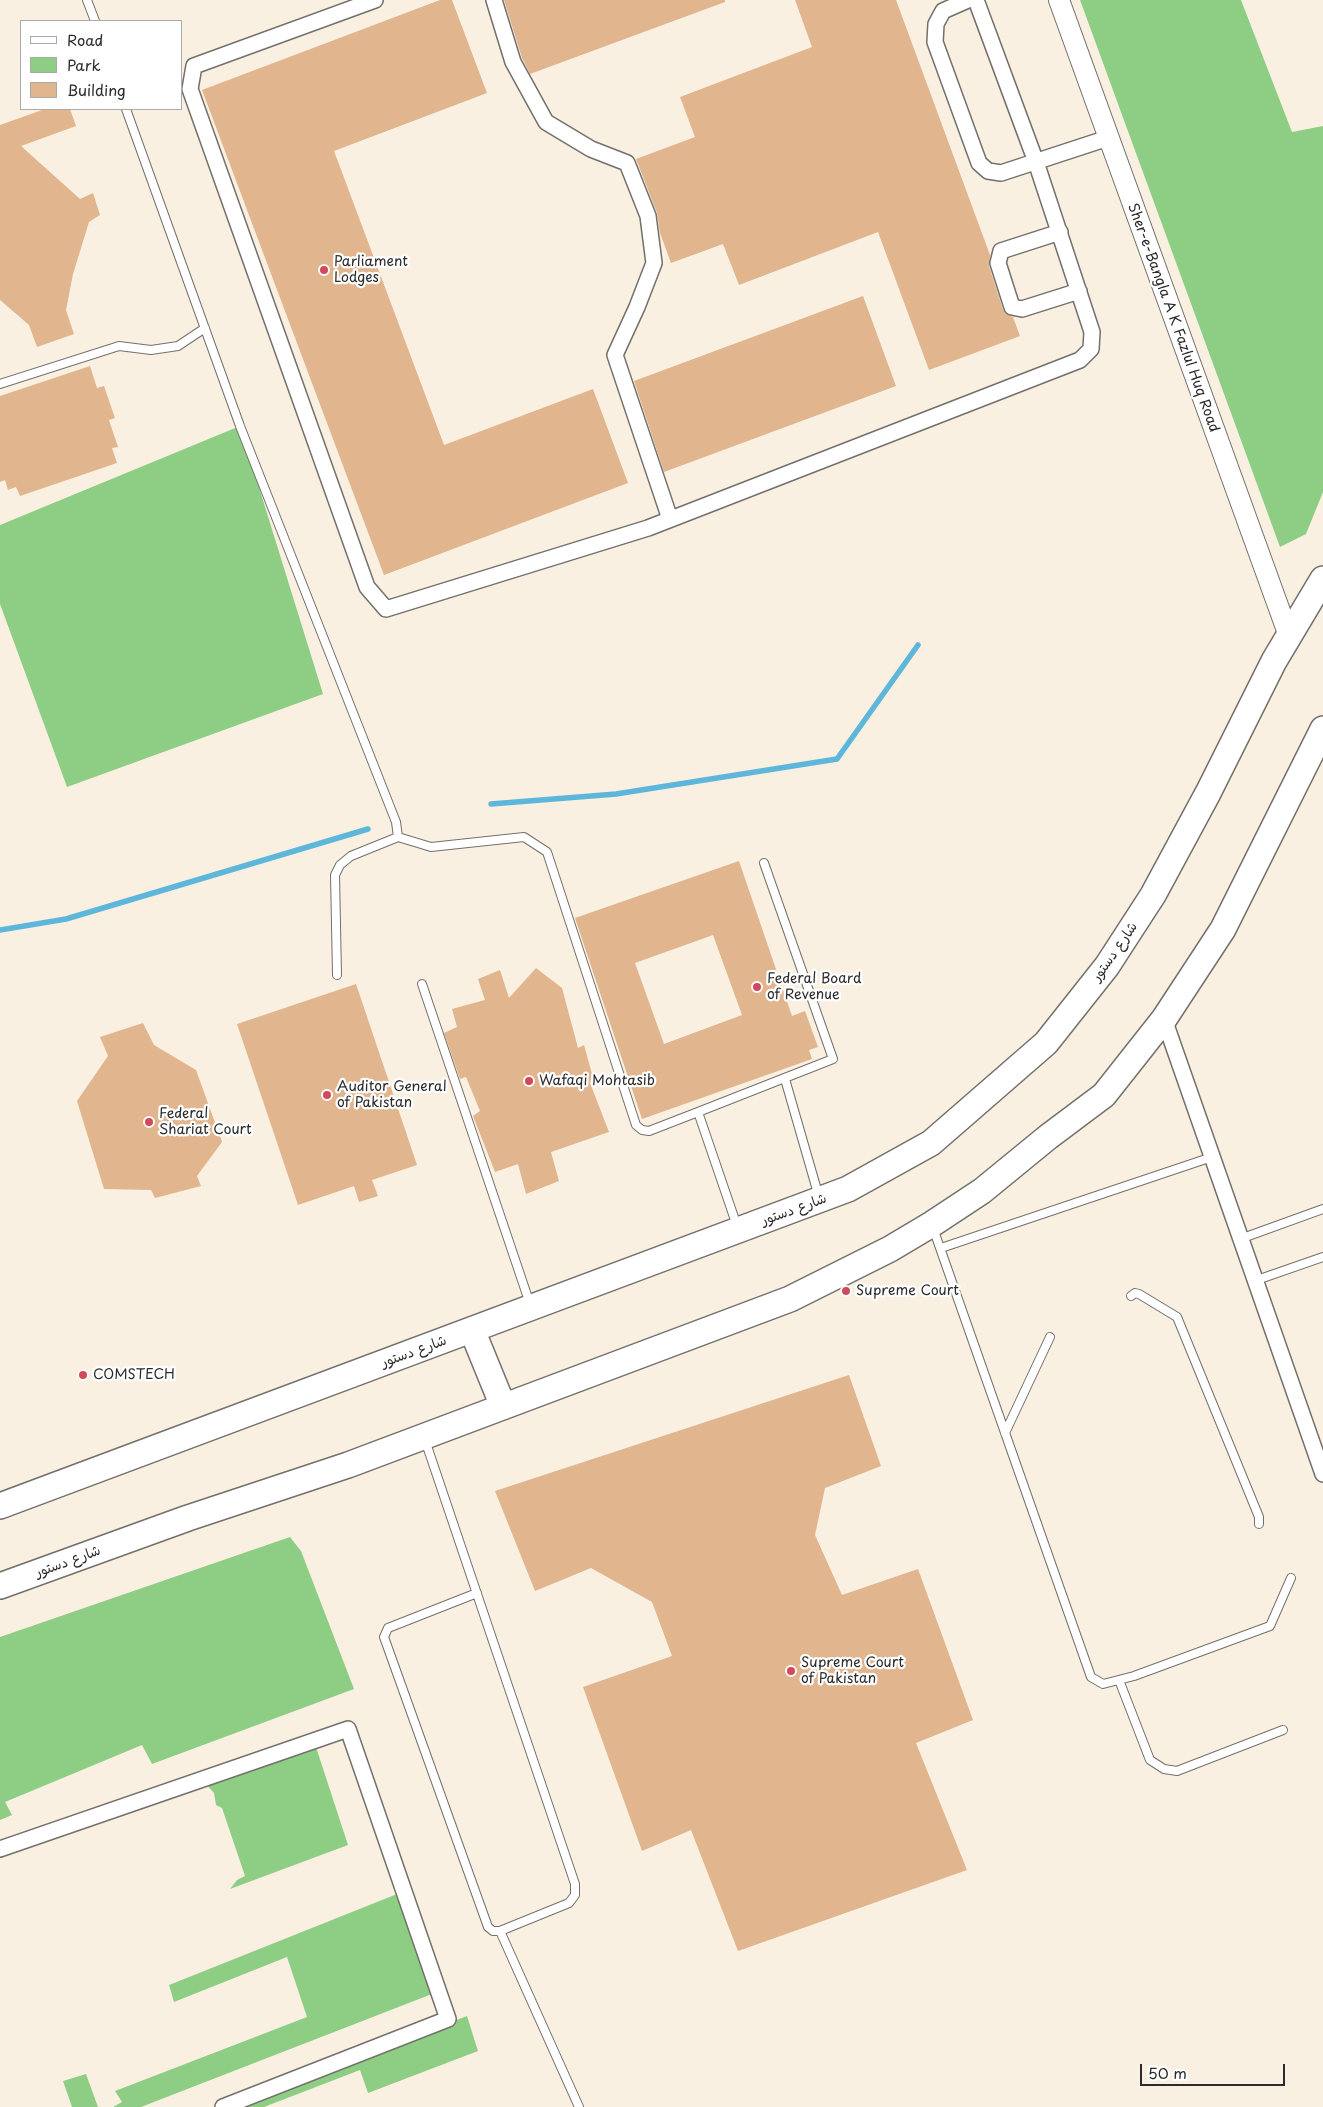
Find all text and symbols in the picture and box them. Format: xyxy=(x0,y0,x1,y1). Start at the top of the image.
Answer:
legend xyxy=(20,20,182,110)
text: Road xyxy=(67,28,103,51)
text: Park xyxy=(67,53,101,76)
text: Building xyxy=(67,78,126,101)
street label: Sher-e-Bangla A K Fazlul Huq Road xyxy=(1124,201,1222,435)
place label: Parliament Lodges xyxy=(334,254,408,286)
marker: Parliament Lodges xyxy=(318,264,330,276)
street label: شارع دستور xyxy=(1088,919,1142,985)
place label: Federal Board of Revenue xyxy=(767,971,862,1004)
marker: Federal Board of Revenue xyxy=(751,981,763,993)
place label: Wafaqi Mohtasib xyxy=(539,1073,655,1089)
marker: Wafaqi Mohtasib xyxy=(523,1075,535,1087)
place label: Auditor General of Pakistan xyxy=(337,1079,447,1112)
marker: Auditor General of Pakistan xyxy=(321,1089,333,1101)
place label: Federal Shariat Court xyxy=(159,1106,252,1138)
marker: Federal Shariat Court xyxy=(143,1116,155,1128)
street label: شارع دستور xyxy=(759,1190,829,1230)
place label: Supreme Court xyxy=(856,1283,959,1299)
marker: Supreme Court xyxy=(840,1285,852,1297)
street label: شارع دستور xyxy=(379,1332,449,1372)
place label: COMSTECH xyxy=(93,1367,175,1383)
marker: COMSTECH xyxy=(77,1369,89,1381)
street label: شارع دستور xyxy=(33,1542,103,1582)
place label: Supreme Court of Pakistan xyxy=(801,1655,904,1688)
marker: Supreme Court of Pakistan xyxy=(785,1665,797,1677)
scale bar xyxy=(1143,2054,1288,2086)
text: 50 m xyxy=(1148,2061,1187,2084)

